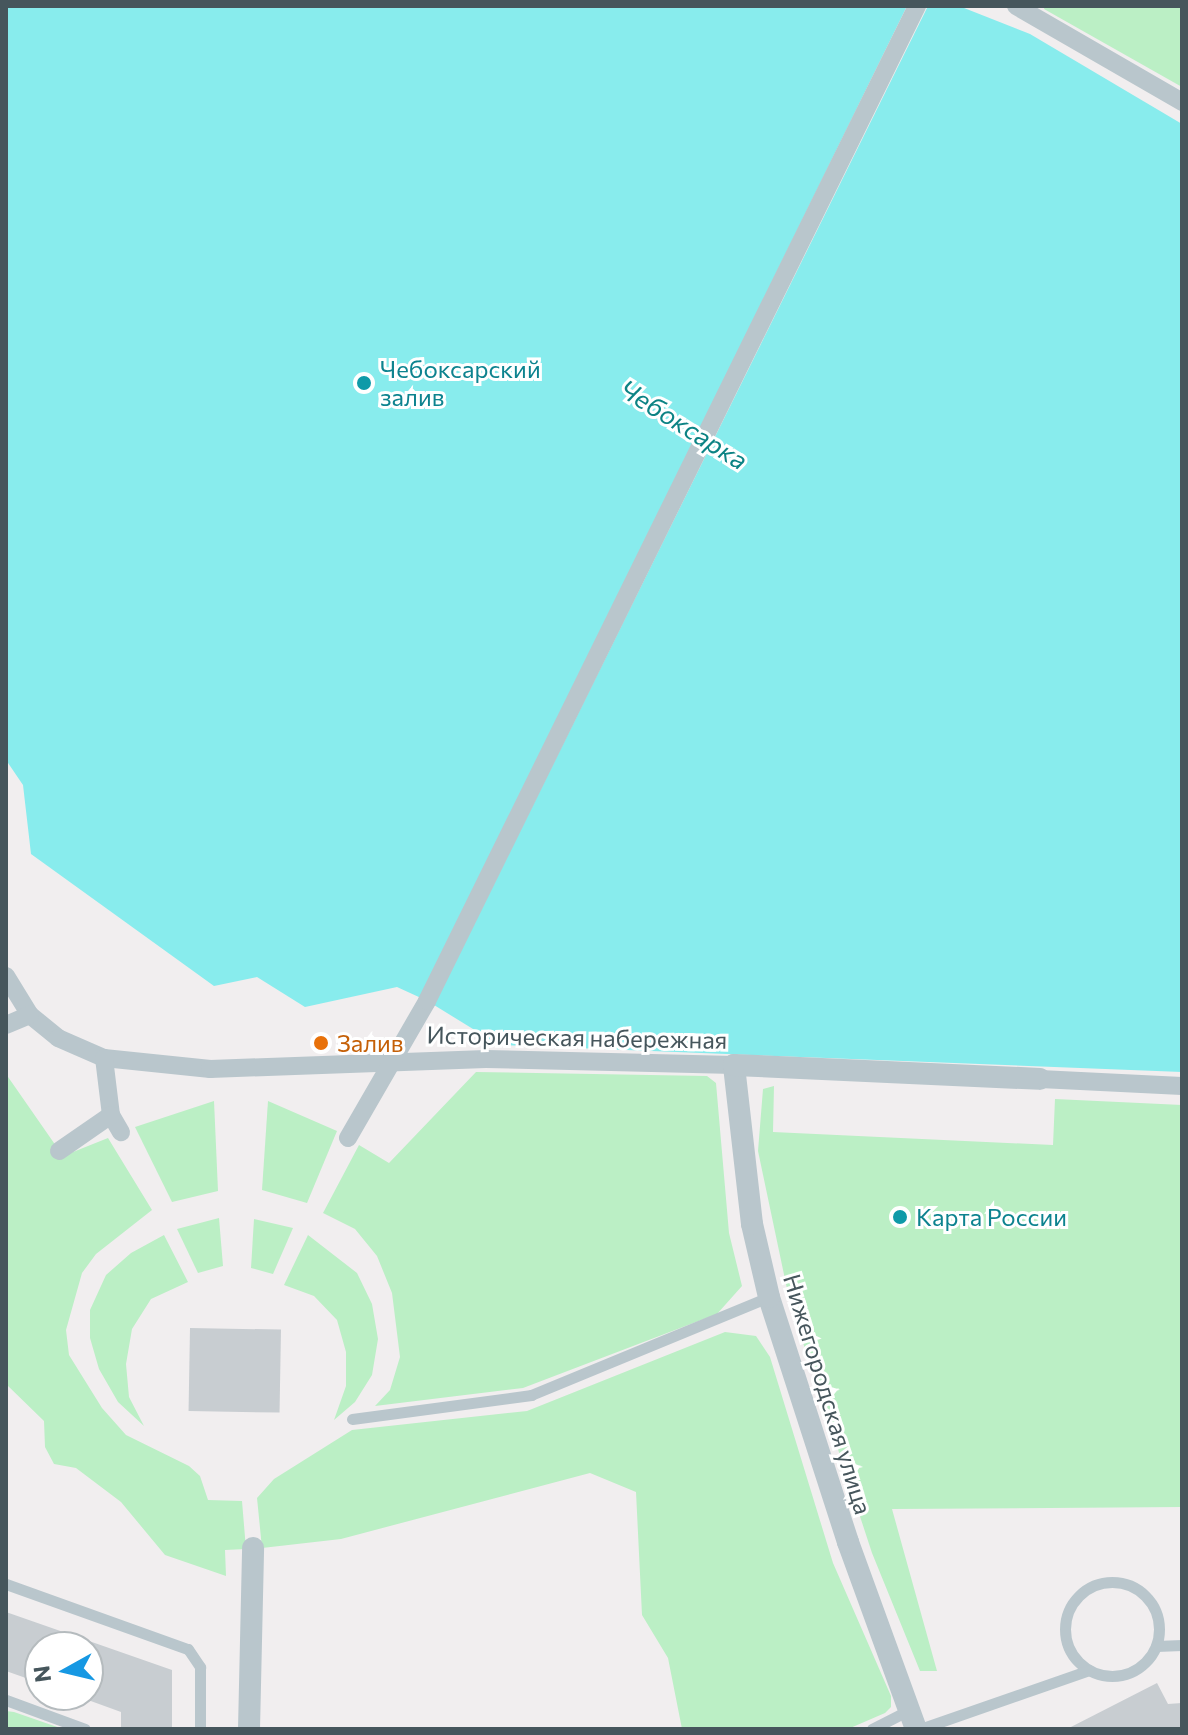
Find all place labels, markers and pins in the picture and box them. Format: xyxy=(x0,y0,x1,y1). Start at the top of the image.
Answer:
place label: Чебоксарский залив xyxy=(380,355,541,411)
marker: Чебоксарский залив xyxy=(355,374,373,392)
place label: Залив xyxy=(337,1029,404,1057)
marker: Залив xyxy=(312,1034,330,1052)
place label: Карта России xyxy=(916,1203,1067,1231)
marker: Карта России xyxy=(891,1208,909,1226)

